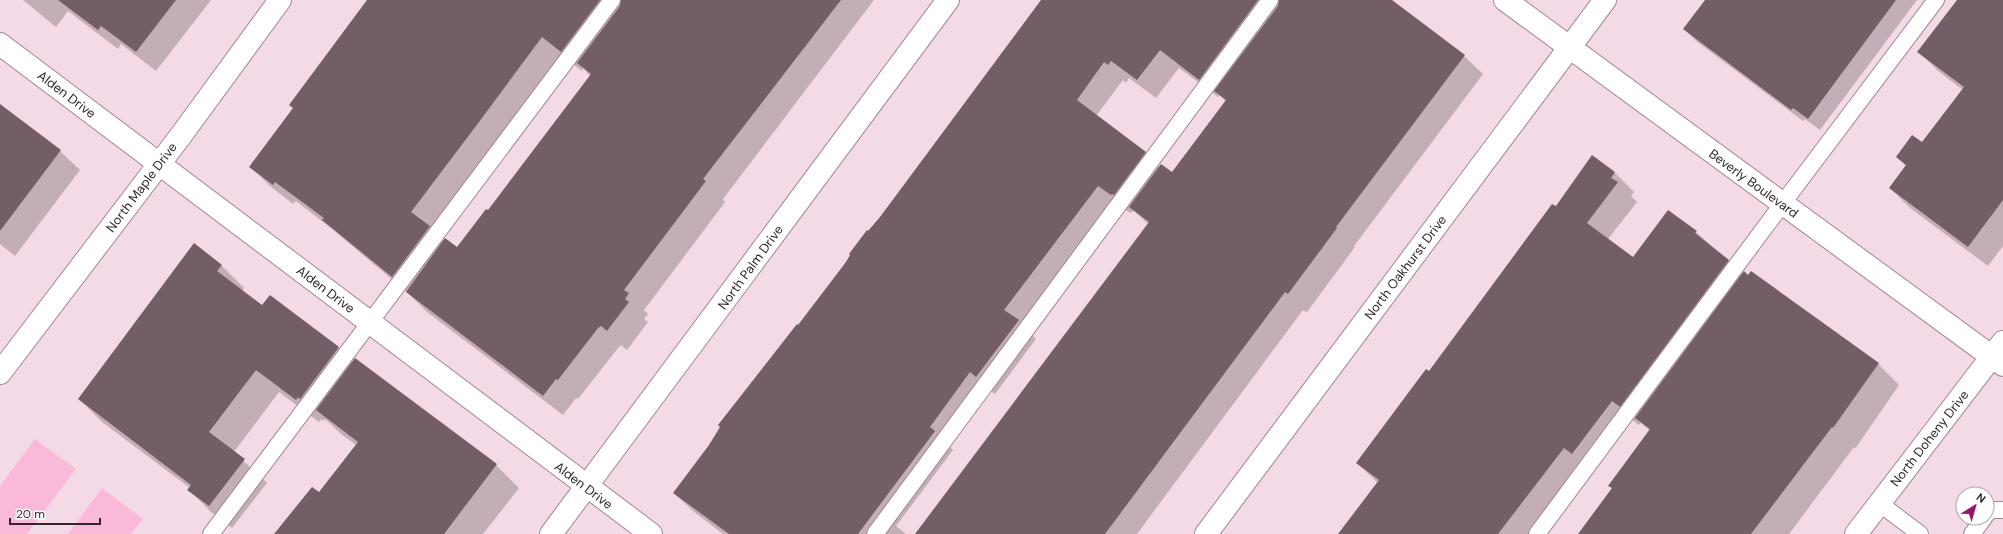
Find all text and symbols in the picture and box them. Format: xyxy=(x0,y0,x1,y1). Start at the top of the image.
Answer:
street label: Alden Drive xyxy=(34,67,99,122)
street label: North Maple Drive xyxy=(102,139,181,236)
street label: Beverly Boulevard xyxy=(1706,145,1802,222)
street label: North Oakhurst Drive xyxy=(1361,212,1450,323)
street label: North Palm Drive xyxy=(714,222,787,313)
street label: Alden Drive xyxy=(293,262,358,317)
street label: North Doheny Drive xyxy=(1886,387,1972,490)
street label: Alden Drive xyxy=(551,458,616,513)
north arrow xyxy=(1955,486,1995,526)
text: N xyxy=(1974,490,1988,506)
scale bar xyxy=(10,500,100,526)
text: 20 m xyxy=(16,506,45,522)

